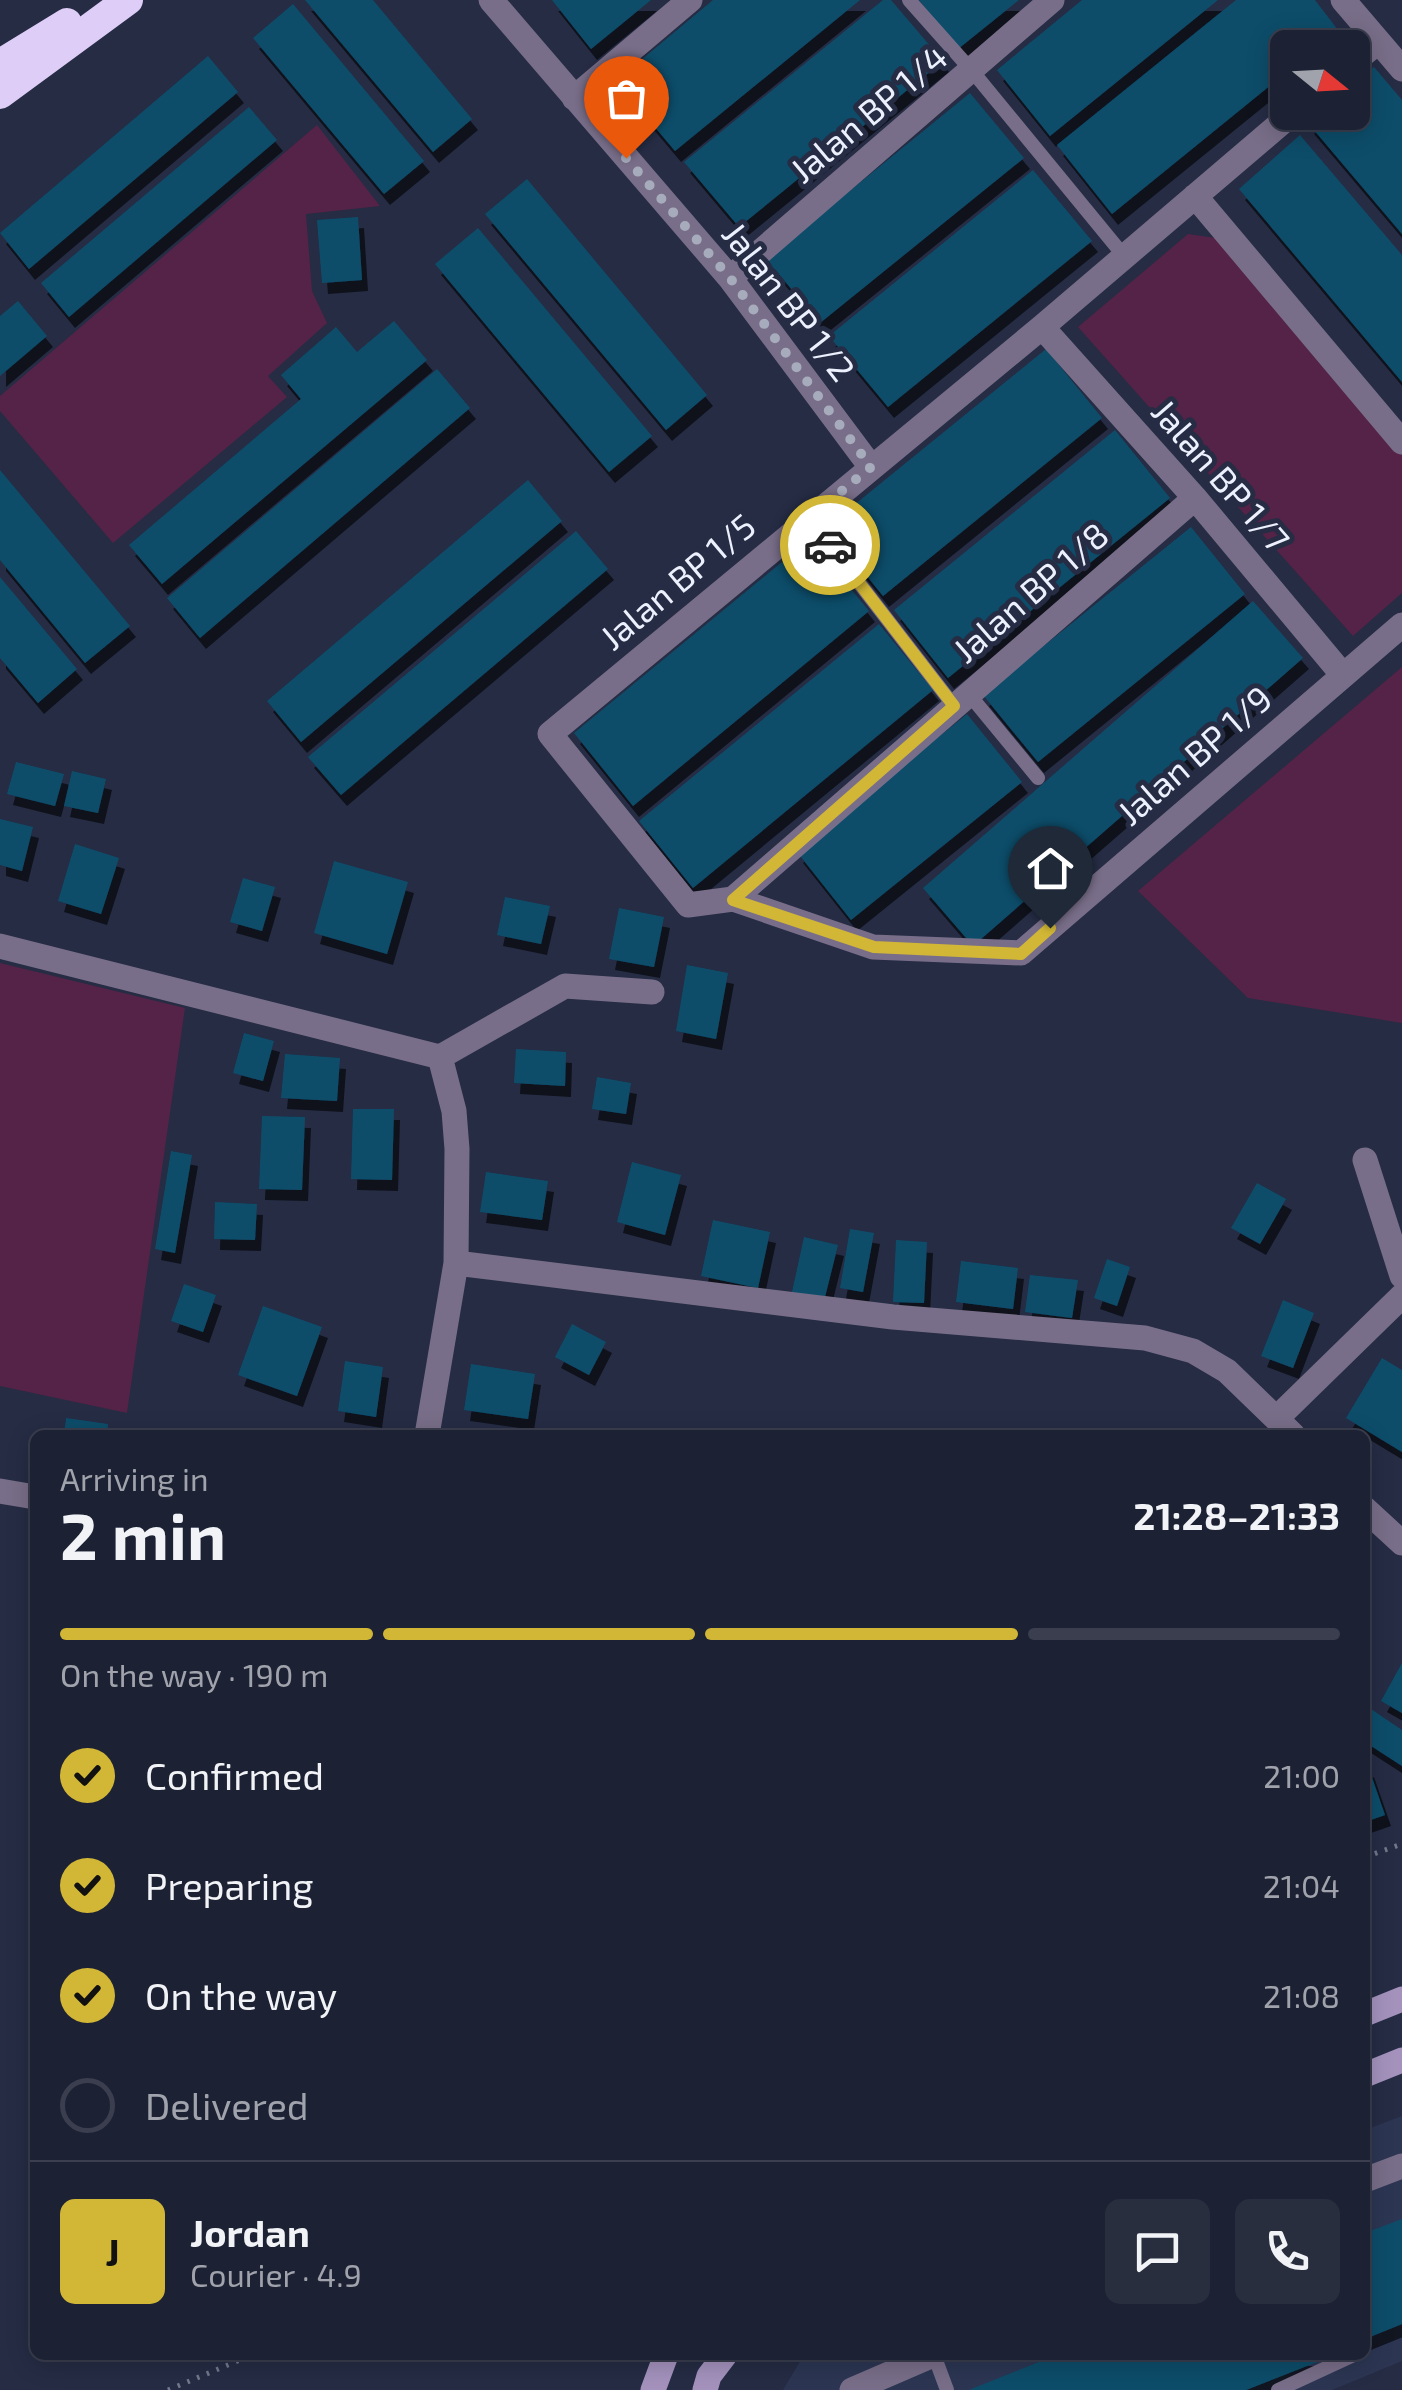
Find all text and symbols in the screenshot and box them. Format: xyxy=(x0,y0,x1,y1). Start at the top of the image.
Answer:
north arrow xyxy=(1270,30,1370,130)
map controls xyxy=(1270,30,1370,130)
street label: Jalan BP 1/4 xyxy=(781,35,955,190)
pin xyxy=(584,56,669,159)
icon: bag xyxy=(599,71,654,126)
street label: Jalan BP 1/2 xyxy=(715,213,865,389)
street label: Jalan BP 1/7 xyxy=(1144,390,1299,560)
courier xyxy=(780,495,880,595)
street label: Jalan BP 1/5 xyxy=(591,504,763,657)
street label: Jalan BP 1/8 xyxy=(944,513,1116,670)
icon: car xyxy=(803,518,858,573)
street label: Jalan BP 1/9 xyxy=(1108,676,1279,833)
pin xyxy=(1008,826,1093,929)
icon: home xyxy=(1023,841,1078,896)
text: Arriving in xyxy=(60,1459,209,1497)
text: 21:28–21:33 xyxy=(1133,1492,1340,1538)
text: 2 min xyxy=(60,1495,226,1573)
text: On the way · 190 m xyxy=(60,1655,328,1693)
icon: check xyxy=(60,1748,115,1803)
text: Confirmed xyxy=(145,1752,324,1798)
text: 21:00 xyxy=(1263,1756,1340,1794)
icon: check xyxy=(60,1858,115,1913)
text: Preparing xyxy=(145,1862,313,1908)
text: 21:04 xyxy=(1263,1866,1340,1904)
icon: check xyxy=(60,1968,115,2023)
text: On the way xyxy=(145,1972,337,2018)
text: 21:08 xyxy=(1263,1976,1340,2014)
text: Delivered xyxy=(145,2082,309,2128)
button: chat xyxy=(1105,2199,1210,2304)
button: phone xyxy=(1235,2199,1340,2304)
text: Jordan xyxy=(190,2209,310,2255)
text: J xyxy=(105,2228,120,2274)
text: Courier · 4.9 xyxy=(190,2255,362,2293)

